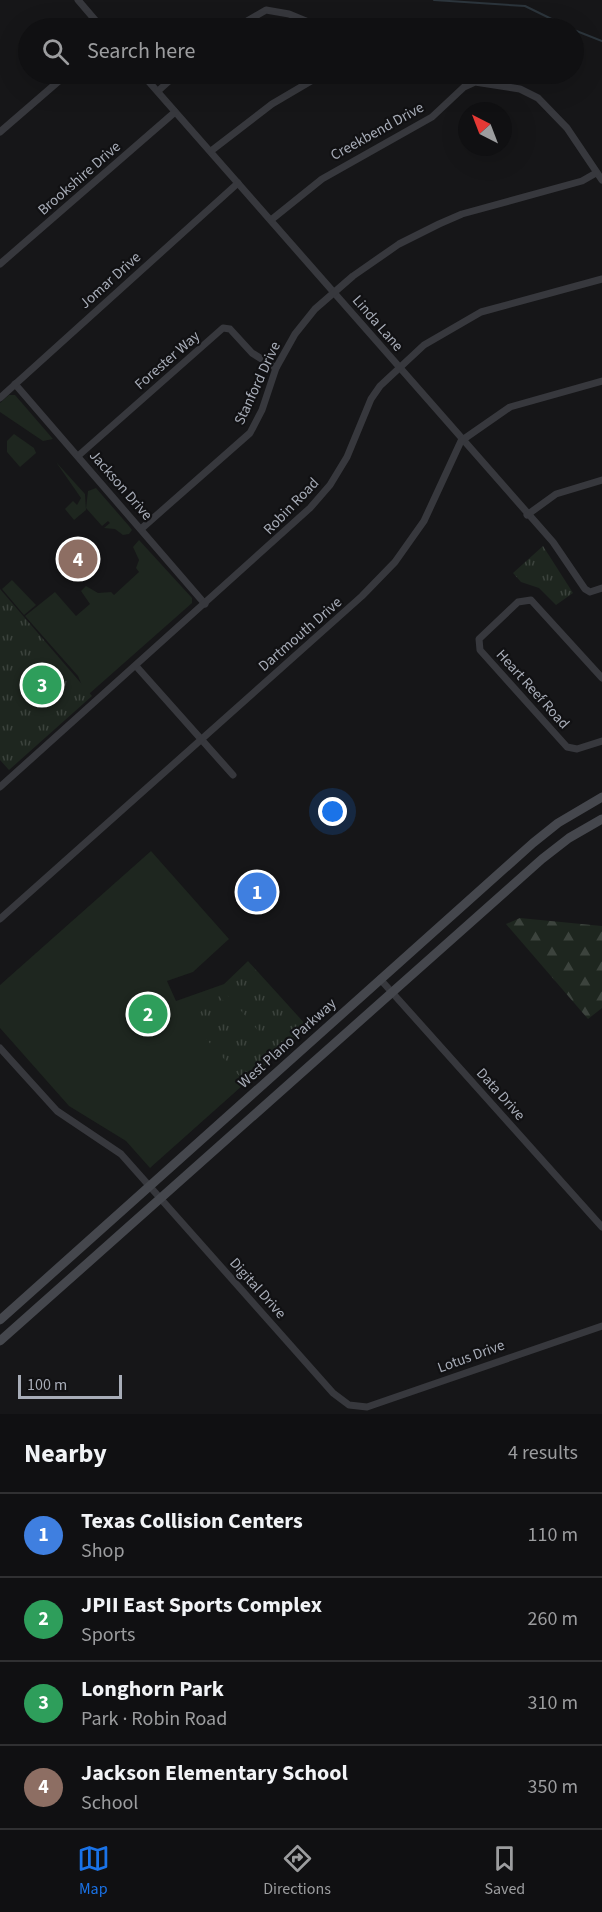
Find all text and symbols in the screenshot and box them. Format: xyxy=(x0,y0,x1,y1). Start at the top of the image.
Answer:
search box xyxy=(18,18,584,84)
icon: search xyxy=(39,35,72,68)
text: Search here xyxy=(87,35,195,67)
street label: Creekbend Drive xyxy=(327,97,428,166)
north arrow xyxy=(458,102,512,156)
street label: Brookshire Drive xyxy=(33,136,125,220)
street label: Jomar Drive xyxy=(75,247,146,314)
street label: Linda Lane xyxy=(347,291,408,356)
street label: Forester Way xyxy=(130,326,205,395)
street label: Stanford Drive xyxy=(229,338,286,428)
street label: Jackson Drive xyxy=(84,446,157,525)
street label: Robin Road xyxy=(259,473,324,540)
pin: 4 xyxy=(58,536,98,582)
street label: Dartmouth Drive xyxy=(254,592,347,677)
street label: Heart Reef Road xyxy=(491,645,574,734)
pin: 3 xyxy=(22,662,62,708)
your location xyxy=(318,797,347,826)
pin: 1 xyxy=(238,870,276,914)
pin: 2 xyxy=(128,992,168,1036)
street label: West Plano Parkway xyxy=(234,993,341,1093)
street label: Data Drive xyxy=(471,1063,530,1125)
street label: Digital Drive xyxy=(224,1253,291,1324)
street label: Lotus Drive xyxy=(435,1335,508,1378)
scale bar xyxy=(18,1372,122,1400)
text: 100 m xyxy=(27,1374,67,1396)
text: Nearby xyxy=(24,1435,107,1472)
text: 4 results xyxy=(508,1439,578,1467)
text: Texas Collision Centers xyxy=(81,1505,303,1537)
text: 1 xyxy=(38,1521,49,1549)
text: 110 m xyxy=(528,1521,578,1549)
text: Shop xyxy=(81,1537,125,1565)
text: JPII East Sports Complex xyxy=(81,1589,322,1621)
text: 2 xyxy=(38,1605,49,1633)
text: 260 m xyxy=(528,1605,578,1633)
text: Sports xyxy=(81,1621,136,1649)
text: Longhorn Park xyxy=(81,1673,224,1705)
text: 3 xyxy=(38,1689,49,1717)
text: 310 m xyxy=(528,1689,578,1717)
text: Park · Robin Road xyxy=(81,1705,227,1733)
text: Jackson Elementary School xyxy=(81,1757,348,1789)
text: 4 xyxy=(38,1773,49,1801)
text: 350 m xyxy=(528,1773,578,1801)
text: School xyxy=(81,1789,138,1817)
tab: Map xyxy=(77,1842,110,1900)
tab: Directions xyxy=(263,1842,331,1900)
tab: Saved xyxy=(484,1842,525,1900)

